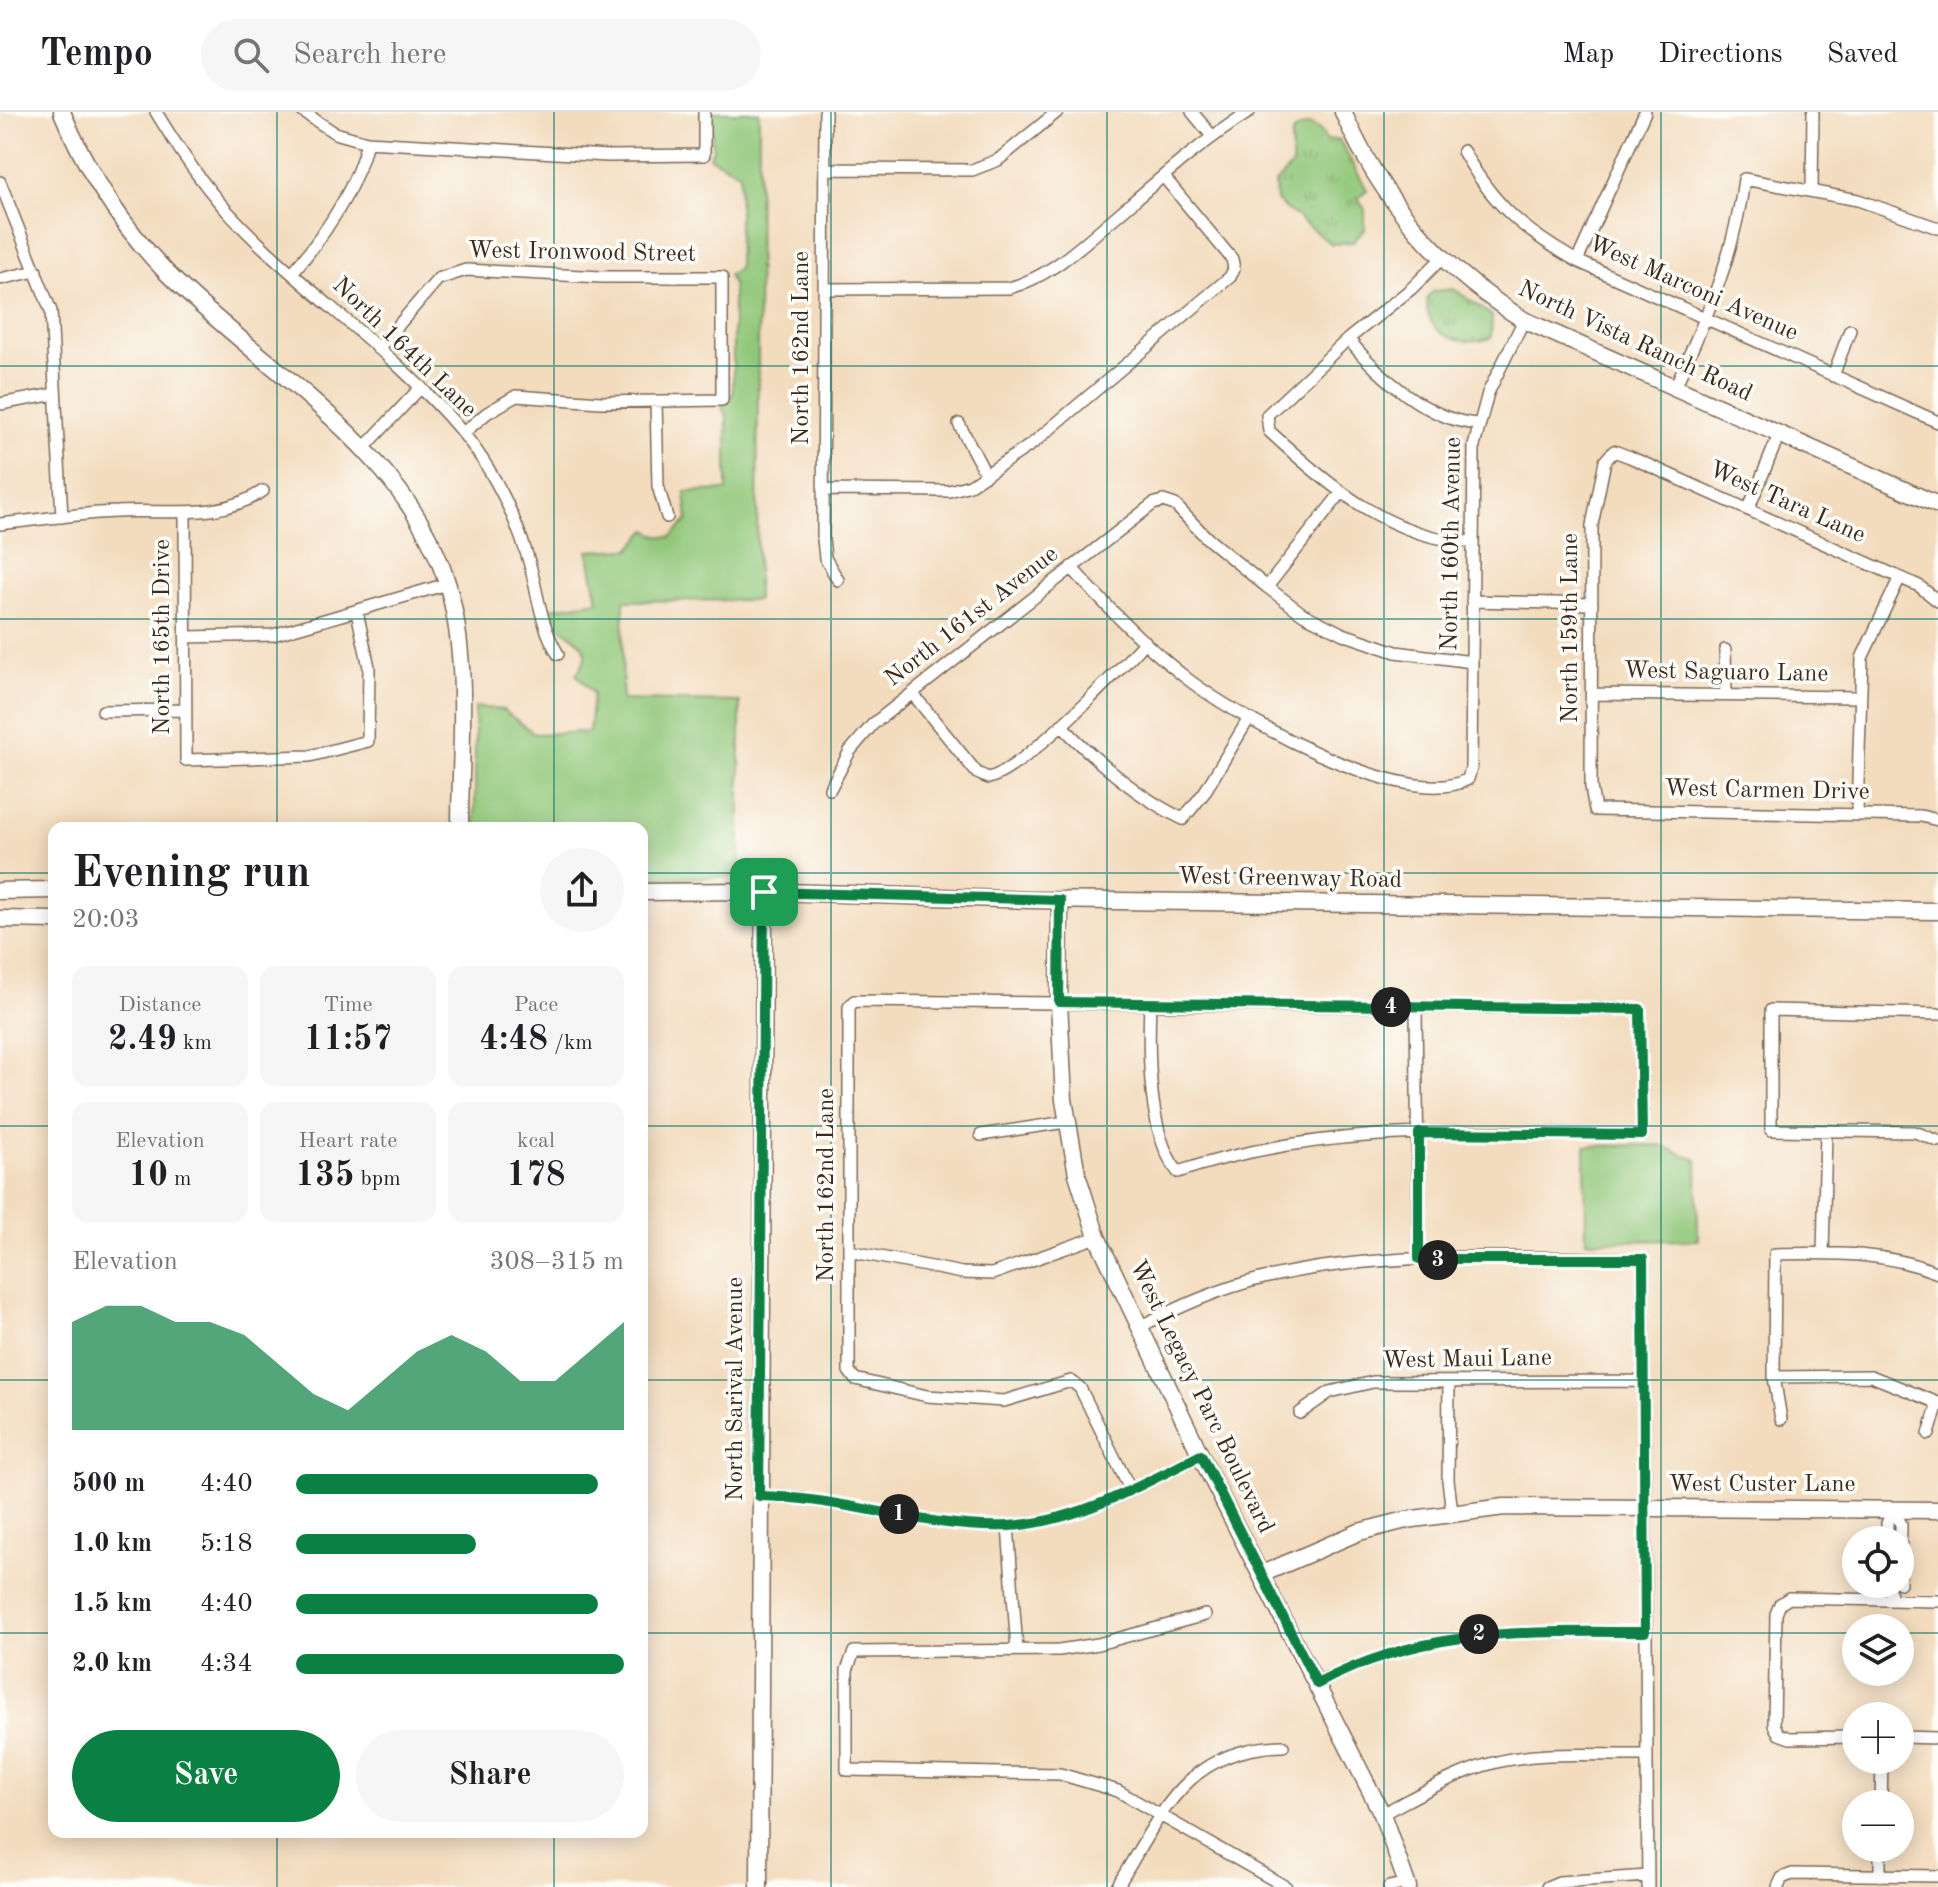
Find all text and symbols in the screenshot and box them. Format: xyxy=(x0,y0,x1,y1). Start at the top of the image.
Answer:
search box xyxy=(201,19,761,91)
icon: search xyxy=(229,33,273,77)
text: Tempo xyxy=(40,36,153,74)
text: Search here xyxy=(293,40,446,70)
text: Map xyxy=(1562,41,1614,69)
text: Directions xyxy=(1658,41,1783,69)
text: Saved xyxy=(1827,41,1898,69)
street label: West Marconi Avenue xyxy=(1585,232,1801,346)
street label: West Ironwood Street xyxy=(468,239,696,267)
street label: North 162nd Lane xyxy=(790,251,814,445)
street label: North 164th Lane xyxy=(327,273,481,423)
street label: North Vista Ranch Road xyxy=(1514,277,1756,407)
street label: North 160th Avenue xyxy=(1438,437,1466,651)
street label: West Tara Lane xyxy=(1705,458,1869,548)
street label: North 159th Lane xyxy=(1559,533,1583,723)
street label: North 165th Drive xyxy=(151,539,175,735)
street label: North 161st Avenue xyxy=(881,542,1063,692)
street label: West Saguaro Lane xyxy=(1623,659,1829,687)
street label: West Carmen Drive xyxy=(1664,777,1870,805)
button: share xyxy=(540,848,624,932)
text: Evening run xyxy=(72,852,310,896)
pin xyxy=(730,858,798,926)
street label: West Greenway Road xyxy=(1178,865,1402,893)
icon: arrive xyxy=(742,870,786,914)
text: 20:03 xyxy=(72,907,140,933)
pin: 4 xyxy=(1371,987,1411,1027)
text: Distance xyxy=(119,994,201,1016)
text: Time xyxy=(323,994,373,1016)
text: Pace xyxy=(514,994,558,1016)
text: 4 xyxy=(1385,996,1397,1018)
text: 2.49 xyxy=(108,1023,177,1057)
text: 11:57 xyxy=(304,1023,392,1057)
text: 4:48 xyxy=(479,1023,548,1057)
text: km xyxy=(177,1032,212,1054)
text: /km xyxy=(548,1032,593,1054)
street label: North 162nd Lane xyxy=(815,1088,839,1282)
text: Elevation xyxy=(115,1130,205,1152)
text: Heart rate xyxy=(299,1130,397,1152)
text: kcal xyxy=(517,1130,555,1152)
text: 10 xyxy=(128,1159,168,1193)
text: 135 xyxy=(295,1159,354,1193)
text: 178 xyxy=(506,1159,566,1193)
text: m xyxy=(168,1168,192,1190)
text: bpm xyxy=(354,1168,401,1190)
pin: 3 xyxy=(1418,1240,1458,1280)
text: Elevation xyxy=(72,1249,178,1275)
text: 308–315 m xyxy=(489,1249,624,1275)
text: 3 xyxy=(1432,1249,1444,1271)
street label: West Legacy Parc Boulevard xyxy=(1124,1257,1278,1537)
street label: North Sarival Avenue xyxy=(724,1277,748,1501)
street label: West Maui Lane xyxy=(1382,1347,1552,1373)
text: 500 m xyxy=(72,1471,145,1497)
text: 4:40 xyxy=(200,1471,253,1497)
street label: West Custer Lane xyxy=(1668,1473,1856,1497)
pin: 1 xyxy=(879,1494,919,1534)
text: 1 xyxy=(893,1503,905,1525)
map controls xyxy=(1842,1526,1914,1862)
button: locate xyxy=(1842,1526,1914,1598)
text: 1.0 km xyxy=(72,1531,152,1557)
text: 5:18 xyxy=(200,1531,253,1557)
text: 1.5 km xyxy=(72,1591,152,1617)
text: 4:40 xyxy=(200,1591,253,1617)
pin: 2 xyxy=(1459,1614,1499,1654)
button: layers xyxy=(1842,1614,1914,1686)
text: 2 xyxy=(1473,1623,1485,1645)
text: 2.0 km xyxy=(72,1651,152,1677)
text: 4:34 xyxy=(200,1651,253,1677)
button: + xyxy=(1842,1702,1914,1774)
button: Save xyxy=(72,1730,340,1822)
button: Share xyxy=(356,1730,624,1822)
button: − xyxy=(1842,1790,1914,1862)

